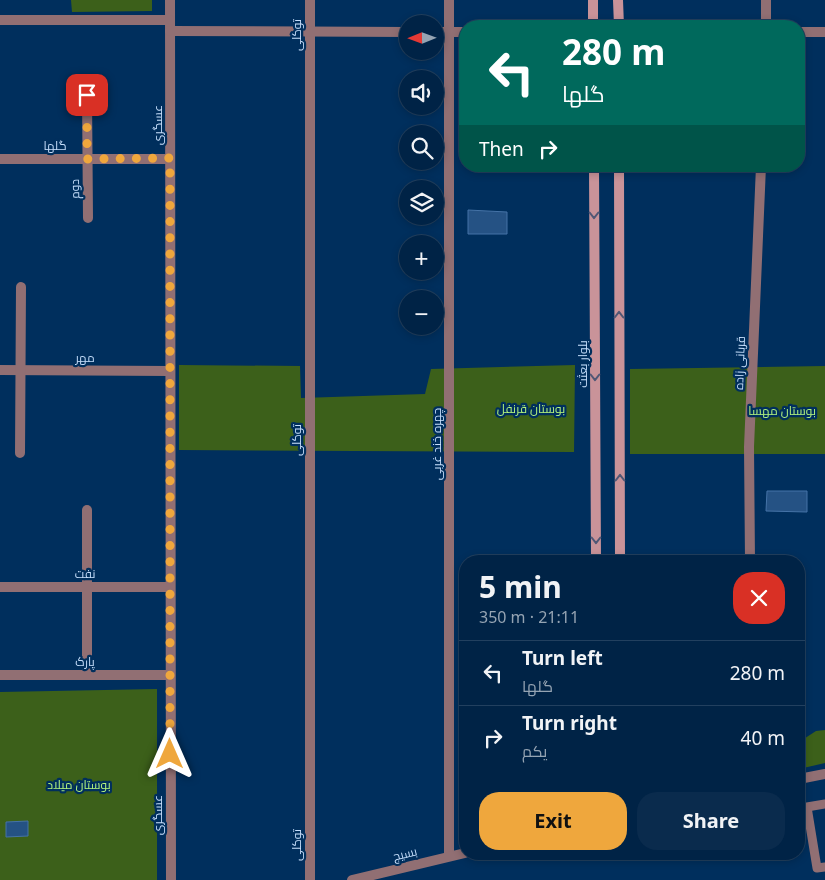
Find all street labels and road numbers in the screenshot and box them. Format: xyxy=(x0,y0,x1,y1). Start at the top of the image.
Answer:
street label: توکلی xyxy=(288,18,305,51)
street label: عسگری xyxy=(149,105,166,145)
street label: گلها xyxy=(43,137,67,154)
street label: دوم xyxy=(66,179,83,199)
street label: قربانی زاده xyxy=(730,336,749,390)
street label: بلوار بعثت xyxy=(574,340,591,388)
street label: مهر xyxy=(74,349,95,366)
street label: چهره خند غربی xyxy=(428,408,446,480)
street label: توکلی xyxy=(288,423,305,456)
street label: نفت xyxy=(75,565,95,582)
street label: پارک xyxy=(75,653,95,671)
street label: عسگری xyxy=(149,795,166,835)
street label: توکلی xyxy=(288,828,305,861)
street label: بسیج xyxy=(391,842,419,865)

